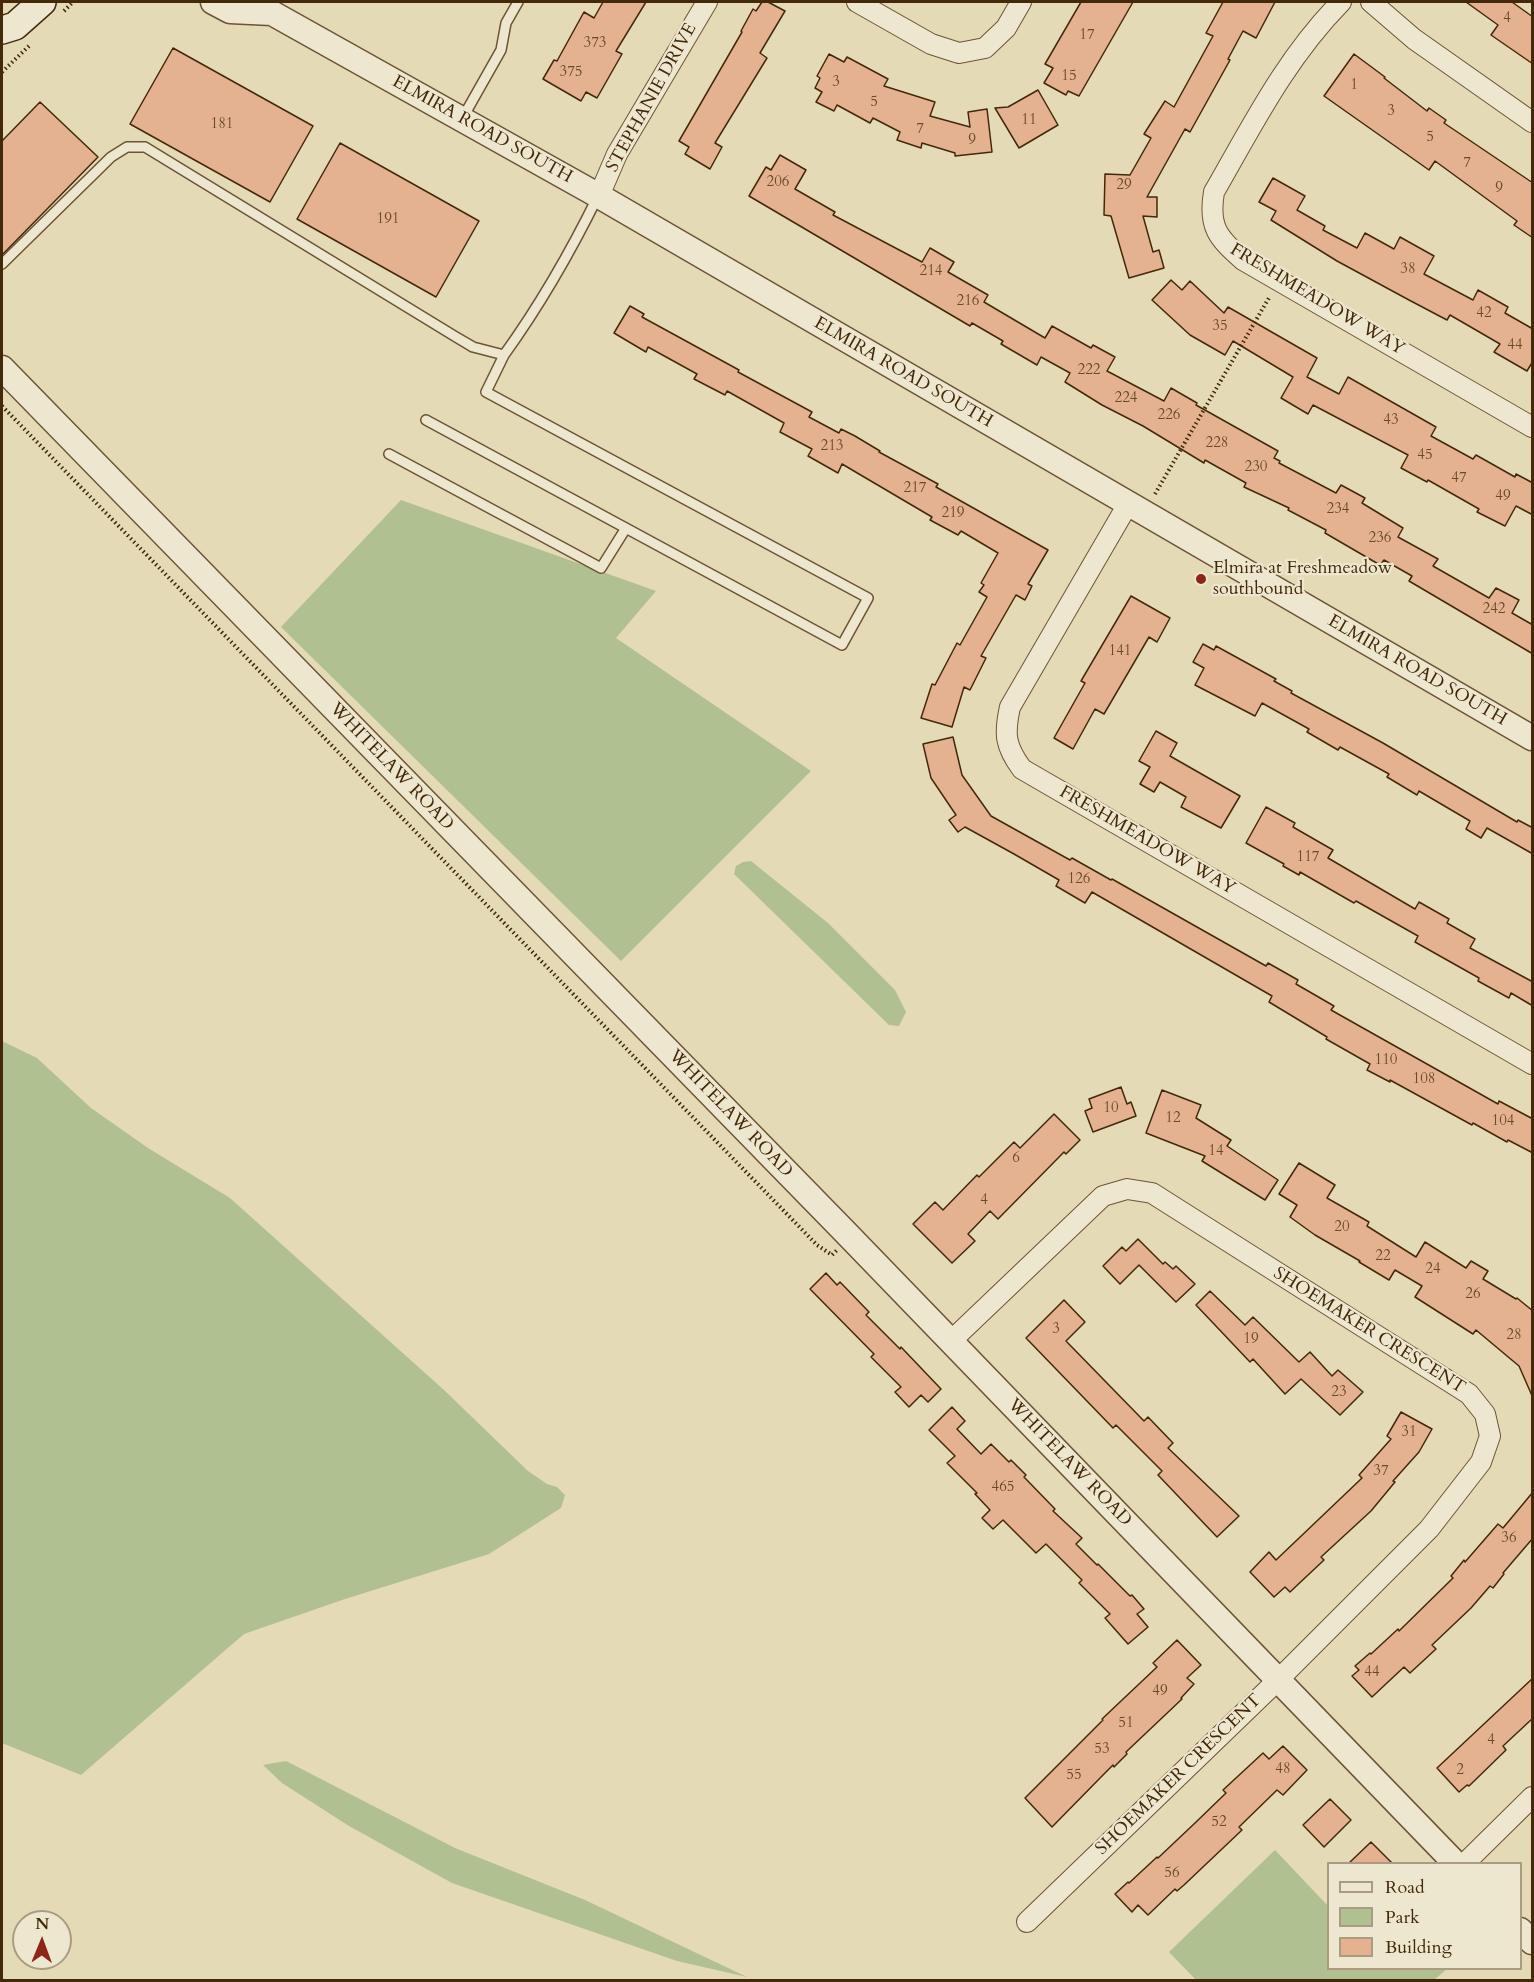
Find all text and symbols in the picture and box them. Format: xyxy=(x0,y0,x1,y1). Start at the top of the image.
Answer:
house number: 4 xyxy=(1503,10,1511,28)
street label: STEPHANIE DRIVE xyxy=(602,20,702,176)
house number: 17 xyxy=(1079,27,1095,45)
house number: 373 xyxy=(583,35,607,53)
house number: 375 xyxy=(559,64,583,82)
house number: 15 xyxy=(1061,68,1077,86)
street label: ELMIRA ROAD SOUTH xyxy=(388,71,576,189)
house number: 3 xyxy=(832,74,840,92)
house number: 1 xyxy=(1350,77,1358,95)
house number: 5 xyxy=(870,94,878,112)
house number: 3 xyxy=(1387,103,1395,121)
house number: 11 xyxy=(1021,112,1037,130)
house number: 181 xyxy=(210,116,234,134)
house number: 7 xyxy=(916,121,924,139)
house number: 5 xyxy=(1426,129,1434,147)
house number: 9 xyxy=(968,132,976,150)
house number: 7 xyxy=(1463,155,1471,173)
house number: 206 xyxy=(766,174,790,192)
house number: 29 xyxy=(1116,177,1132,195)
house number: 9 xyxy=(1495,180,1503,198)
house number: 191 xyxy=(376,211,400,229)
street label: FRESHMEADOW WAY xyxy=(1226,239,1408,361)
house number: 38 xyxy=(1400,261,1416,279)
house number: 214 xyxy=(919,263,943,281)
house number: 216 xyxy=(956,293,980,311)
house number: 42 xyxy=(1476,305,1492,323)
street label: ELMIRA ROAD SOUTH xyxy=(810,313,996,433)
house number: 35 xyxy=(1212,318,1228,336)
house number: 44 xyxy=(1507,337,1523,355)
house number: 222 xyxy=(1077,362,1101,380)
house number: 224 xyxy=(1114,390,1138,408)
house number: 226 xyxy=(1157,407,1181,425)
house number: 43 xyxy=(1383,412,1399,430)
house number: 228 xyxy=(1205,435,1229,453)
house number: 213 xyxy=(820,438,844,456)
house number: 45 xyxy=(1417,447,1433,465)
house number: 230 xyxy=(1244,459,1268,477)
house number: 47 xyxy=(1451,470,1467,488)
house number: 217 xyxy=(903,480,927,498)
house number: 49 xyxy=(1495,488,1511,506)
house number: 234 xyxy=(1326,501,1350,519)
house number: 219 xyxy=(941,505,965,523)
house number: 236 xyxy=(1368,530,1392,548)
place label: Elmira at Freshmeadow southbound xyxy=(1213,558,1392,600)
marker: Elmira at Freshmeadow southbound xyxy=(1194,572,1208,586)
house number: 242 xyxy=(1482,601,1506,619)
street label: ELMIRA ROAD SOUTH xyxy=(1324,611,1510,731)
house number: 141 xyxy=(1108,643,1132,661)
street label: WHITELAW ROAD xyxy=(324,699,458,835)
street label: FRESHMEADOW WAY xyxy=(1055,782,1239,900)
house number: 117 xyxy=(1296,849,1320,867)
house number: 126 xyxy=(1067,871,1091,889)
street label: WHITELAW ROAD xyxy=(663,1046,797,1182)
house number: 110 xyxy=(1374,1052,1398,1070)
house number: 108 xyxy=(1412,1071,1436,1089)
house number: 10 xyxy=(1103,1100,1119,1118)
house number: 12 xyxy=(1165,1110,1181,1128)
house number: 104 xyxy=(1491,1113,1515,1131)
house number: 14 xyxy=(1208,1143,1224,1161)
house number: 6 xyxy=(1012,1150,1020,1168)
house number: 4 xyxy=(980,1192,988,1210)
house number: 20 xyxy=(1334,1219,1350,1237)
house number: 22 xyxy=(1375,1248,1391,1266)
house number: 24 xyxy=(1425,1261,1441,1279)
street label: SHOEMAKER CRESCENT xyxy=(1269,1263,1469,1399)
house number: 26 xyxy=(1465,1286,1481,1304)
house number: 3 xyxy=(1052,1321,1060,1339)
house number: 28 xyxy=(1506,1327,1522,1345)
house number: 19 xyxy=(1243,1331,1259,1349)
house number: 23 xyxy=(1331,1384,1347,1402)
street label: WHITELAW ROAD xyxy=(1002,1395,1136,1531)
house number: 31 xyxy=(1401,1424,1417,1442)
house number: 37 xyxy=(1373,1463,1389,1481)
house number: 465 xyxy=(991,1479,1015,1497)
house number: 36 xyxy=(1501,1530,1517,1548)
house number: 44 xyxy=(1364,1664,1380,1682)
house number: 49 xyxy=(1152,1683,1168,1701)
street label: SHOEMAKER CRESCENT xyxy=(1092,1690,1266,1860)
house number: 51 xyxy=(1118,1715,1134,1733)
house number: 4 xyxy=(1487,1732,1495,1750)
house number: 53 xyxy=(1094,1741,1110,1759)
house number: 48 xyxy=(1275,1761,1291,1779)
house number: 2 xyxy=(1456,1762,1464,1780)
house number: 55 xyxy=(1066,1767,1082,1785)
house number: 52 xyxy=(1211,1814,1227,1832)
legend xyxy=(1327,1862,1522,1970)
house number: 56 xyxy=(1164,1865,1180,1883)
text: Road xyxy=(1385,1875,1425,1900)
text: Park xyxy=(1385,1905,1420,1930)
north arrow xyxy=(12,1910,72,1970)
text: N xyxy=(35,1913,49,1935)
text: Building xyxy=(1385,1935,1452,1960)

